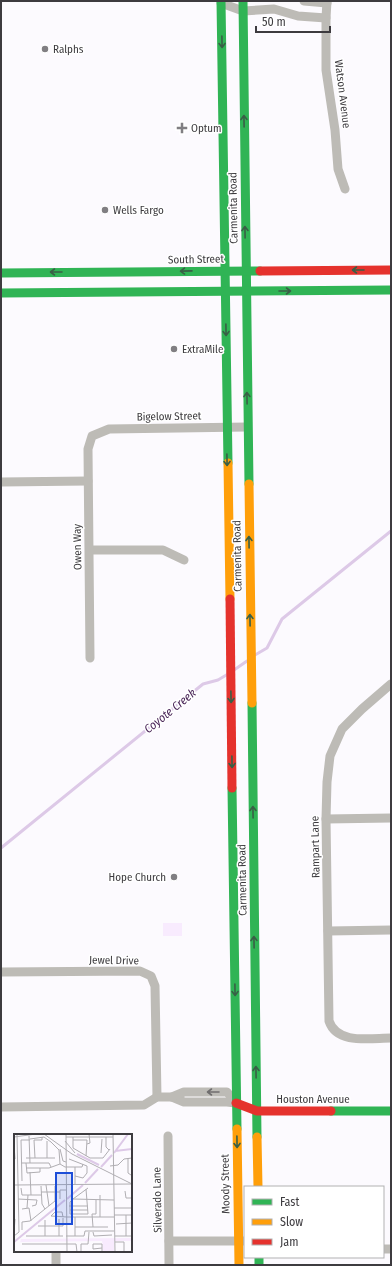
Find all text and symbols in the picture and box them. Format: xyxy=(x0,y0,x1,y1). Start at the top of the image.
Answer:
scale bar xyxy=(256,8,330,34)
text: 50 m xyxy=(262,15,286,29)
one-way arrow xyxy=(218,35,226,48)
place label: Ralphs xyxy=(53,43,84,56)
marker: Ralphs xyxy=(40,44,50,54)
street label: Watson Avenue xyxy=(332,59,353,129)
one-way arrow xyxy=(240,115,248,128)
marker: Optum xyxy=(176,122,188,134)
place label: Optum xyxy=(191,122,222,135)
street label: Carmenita Road xyxy=(226,172,241,244)
place label: Wells Fargo xyxy=(113,204,164,217)
marker: Wells Fargo xyxy=(100,205,110,215)
one-way arrow xyxy=(241,226,249,239)
street label: South Street xyxy=(168,253,225,266)
one-way arrow xyxy=(352,266,365,274)
one-way arrow xyxy=(180,267,193,275)
one-way arrow xyxy=(50,268,63,276)
one-way arrow xyxy=(278,287,291,295)
one-way arrow xyxy=(222,323,229,336)
place label: ExtraMile xyxy=(182,343,223,356)
marker: ExtraMile xyxy=(169,344,179,354)
one-way arrow xyxy=(243,392,251,405)
street label: Bigelow Street xyxy=(137,409,202,424)
one-way arrow xyxy=(224,453,231,466)
street label: Carmenita Road xyxy=(230,520,245,592)
street label: Owen Way xyxy=(71,524,84,570)
one-way arrow xyxy=(245,536,253,549)
one-way arrow xyxy=(246,614,254,627)
water label: Coyote Creek xyxy=(141,686,199,736)
one-way arrow xyxy=(227,690,235,703)
one-way arrow xyxy=(228,755,235,768)
one-way arrow xyxy=(249,806,257,819)
street label: Rampart Lane xyxy=(308,816,323,878)
street label: Carmenita Road xyxy=(235,844,250,916)
place label: Hope Church xyxy=(109,871,166,884)
marker: Hope Church xyxy=(169,872,179,882)
one-way arrow xyxy=(250,936,258,949)
street label: Jewel Drive xyxy=(89,954,139,967)
one-way arrow xyxy=(231,983,239,996)
one-way arrow xyxy=(252,1066,260,1079)
one-way arrow xyxy=(207,1088,220,1096)
street label: Houston Avenue xyxy=(276,1093,350,1106)
inset map xyxy=(14,1134,132,1252)
one-way arrow xyxy=(233,1135,241,1148)
street label: Moody Street xyxy=(218,1154,233,1214)
street label: Silverado Lane xyxy=(150,1167,165,1233)
legend xyxy=(244,1186,384,1258)
text: Fast xyxy=(280,1195,299,1209)
text: Slow xyxy=(280,1215,303,1229)
text: Jam xyxy=(280,1235,298,1249)

